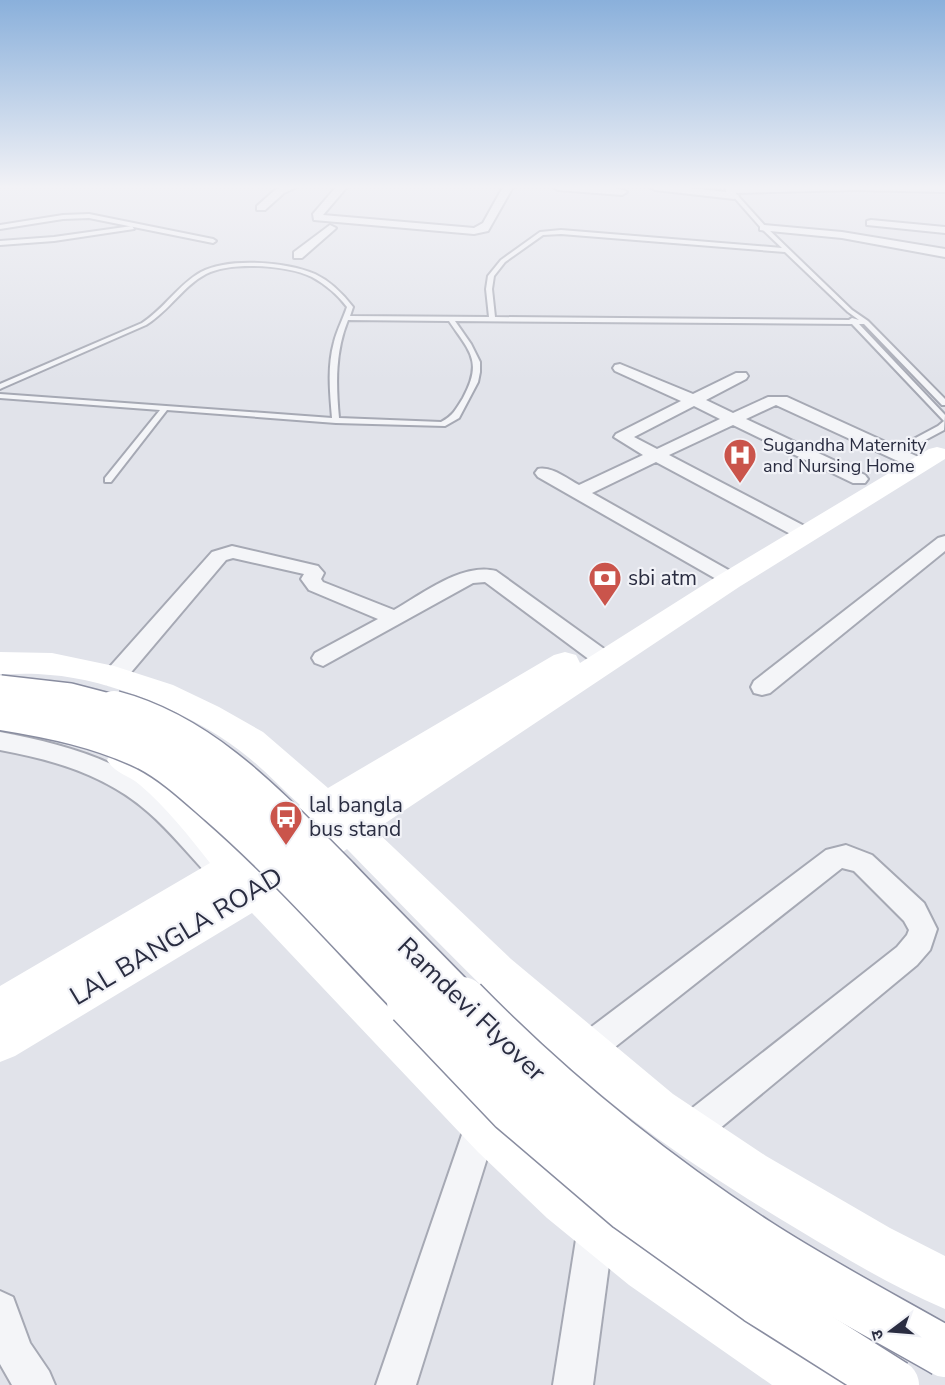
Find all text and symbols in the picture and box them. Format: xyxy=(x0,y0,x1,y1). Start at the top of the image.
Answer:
place label: Sugandha Maternity and Nursing Home xyxy=(763,433,927,478)
hospital icon: Sugandha Maternity and Nursing Home xyxy=(722,437,758,484)
bank icon: sbi atm xyxy=(587,560,623,607)
place label: sbi atm xyxy=(628,564,697,592)
place label: lal bangla bus stand xyxy=(309,791,403,843)
bus stop icon: lal bangla bus stand xyxy=(268,799,304,846)
street label: LAL BANGLA ROAD xyxy=(63,859,289,1014)
street label: Ramdevi Flyover xyxy=(390,929,554,1090)
north arrow xyxy=(861,1301,921,1361)
text: उ xyxy=(866,1327,889,1342)

